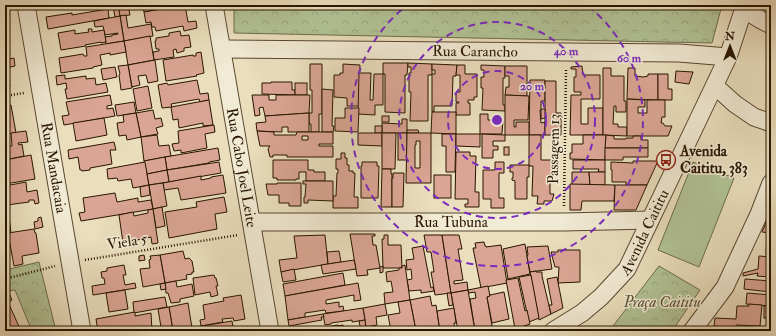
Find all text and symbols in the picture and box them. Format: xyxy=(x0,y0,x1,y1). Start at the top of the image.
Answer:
north arrow xyxy=(710,26,750,66)
text: N xyxy=(724,30,736,43)
street label: Rua Carancho xyxy=(432,41,518,61)
text: 40 m xyxy=(553,44,579,59)
text: 60 m xyxy=(617,51,642,66)
text: 20 m xyxy=(520,79,545,94)
street label: Rua Cabo Joel Leite xyxy=(222,106,262,229)
centre of rings xyxy=(490,113,504,127)
street label: Passagem 13 xyxy=(544,114,564,184)
street label: Rua Mandacaia xyxy=(37,121,71,215)
place label: Avenida Caititu, 383 xyxy=(679,142,748,178)
bus stop icon: Avenida Caititu, 383 xyxy=(655,149,677,171)
street label: Avenida Caititu xyxy=(616,186,673,280)
street label: Rua Tubuna xyxy=(414,213,489,232)
street label: Viela 5 xyxy=(106,229,149,255)
park label: Praça Caititu xyxy=(622,293,701,312)

